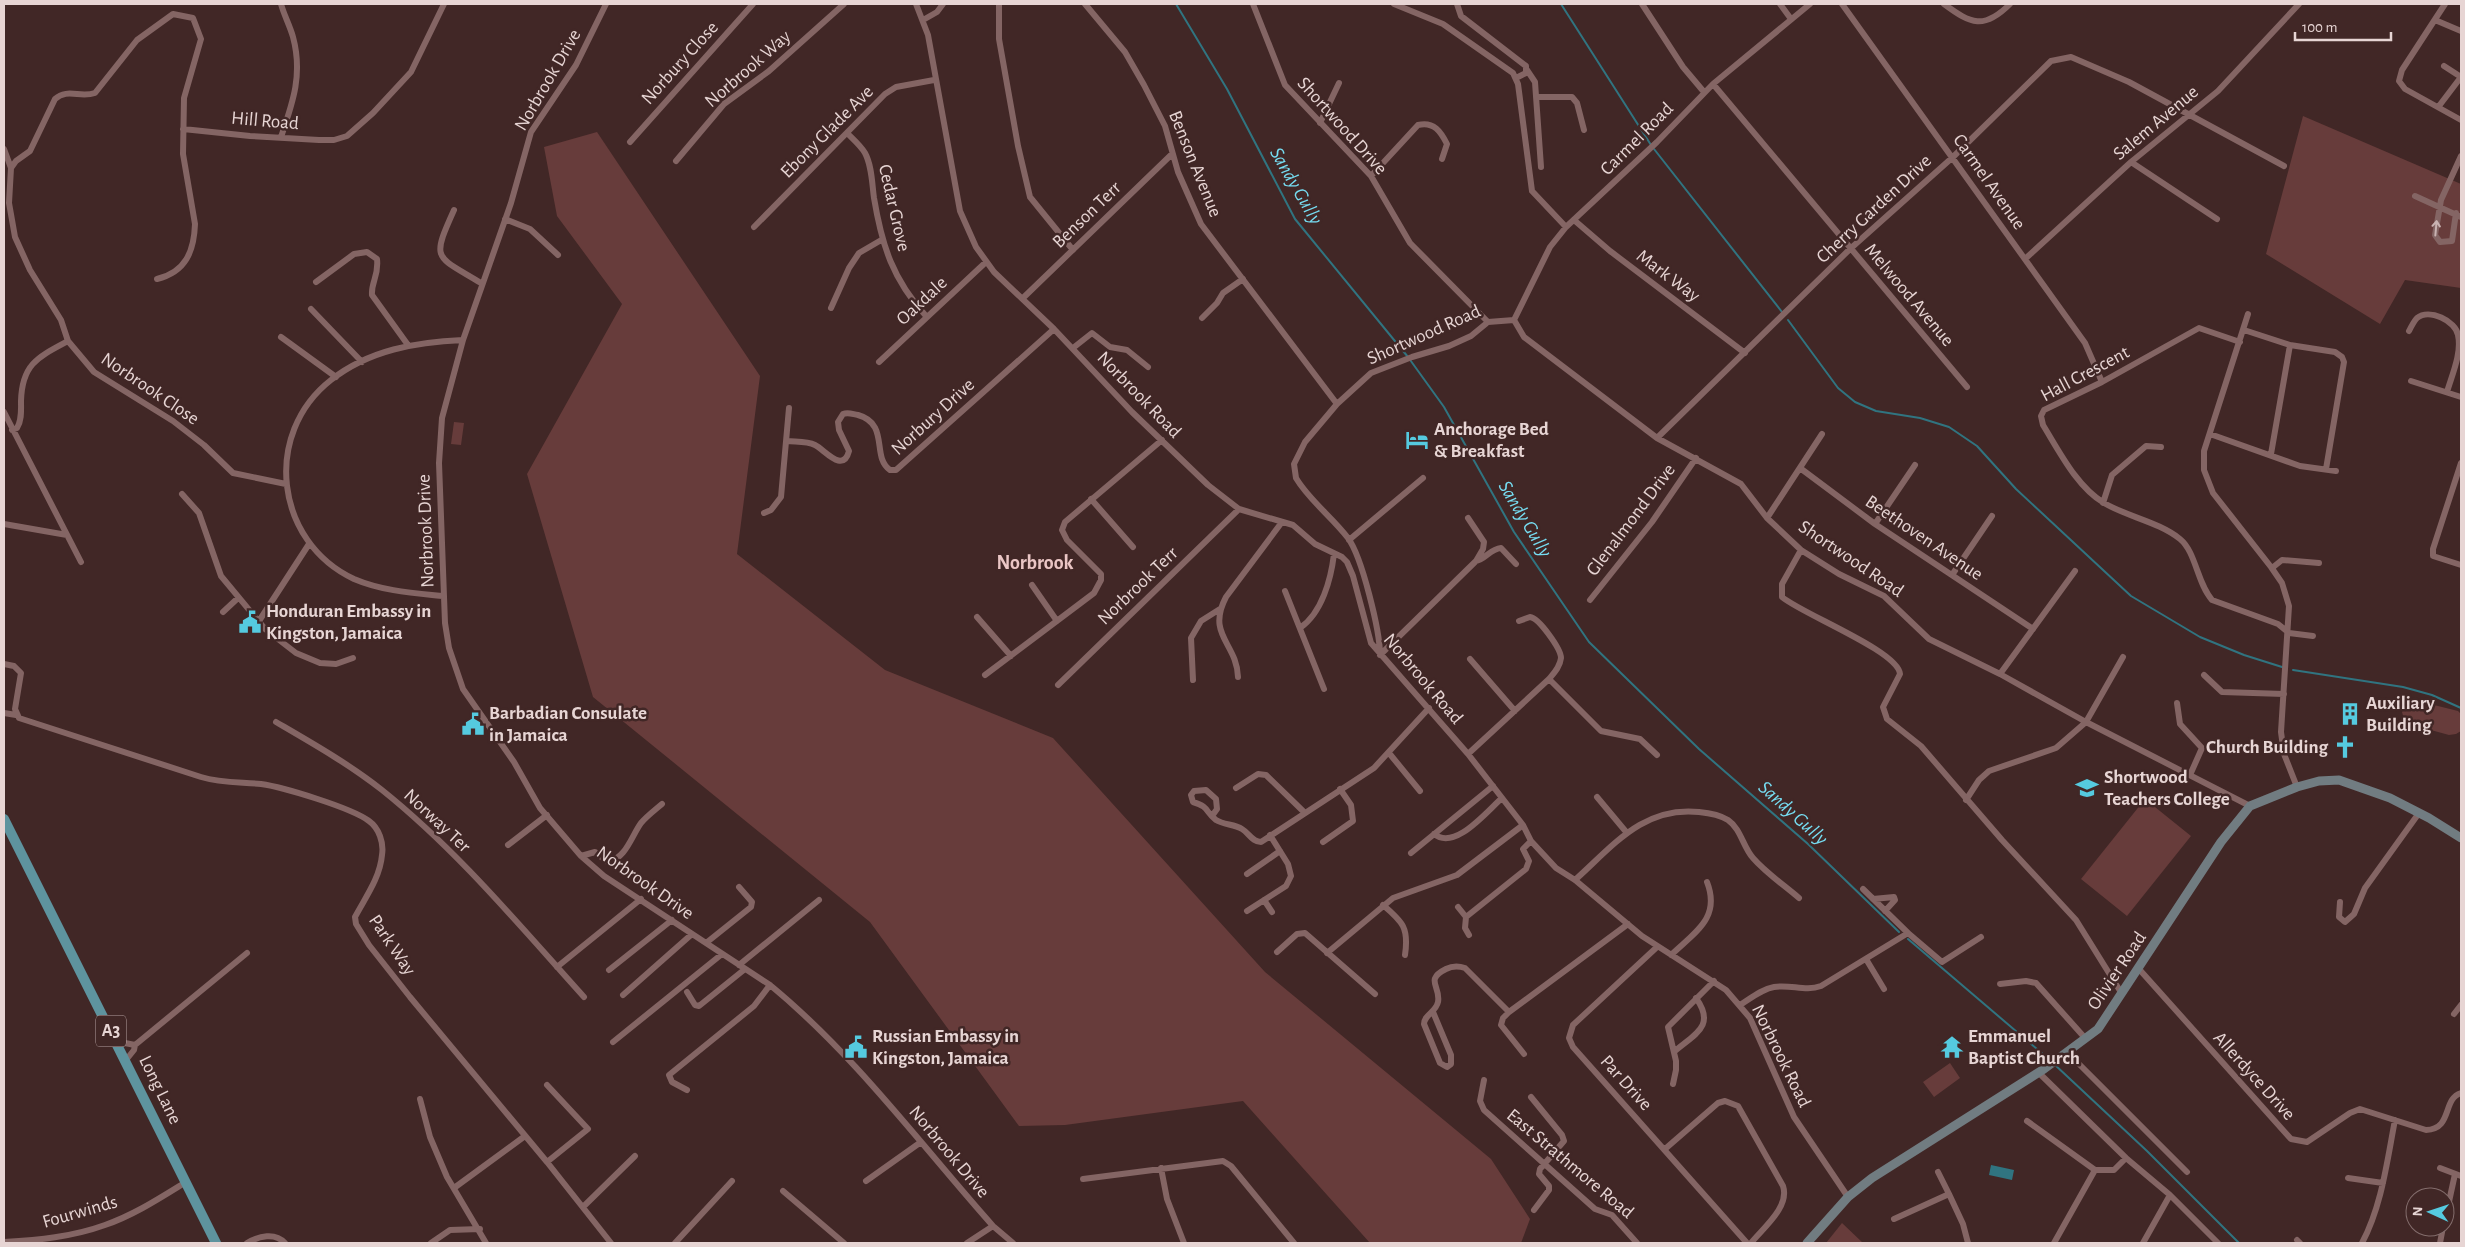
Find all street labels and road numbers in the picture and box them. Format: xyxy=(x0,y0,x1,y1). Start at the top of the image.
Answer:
street label: Norbury Close xyxy=(638,18,722,108)
street label: Norbrook Drive xyxy=(511,26,585,134)
street label: Norbrook Way xyxy=(702,27,794,111)
street label: Shortwood Drive xyxy=(1294,74,1390,178)
street label: Ebony Glade Ave xyxy=(777,82,877,182)
street label: Salem Avenue xyxy=(2110,82,2202,164)
street label: Carmel Road xyxy=(1597,99,1677,179)
street label: Benson Avenue xyxy=(1165,108,1225,220)
street label: Hill Road xyxy=(230,109,300,133)
street label: Carmel Avenue xyxy=(1949,131,2029,233)
street label: Cherry Garden Drive xyxy=(1813,151,1935,267)
street label: Cedar Grove xyxy=(875,163,913,253)
street label: Benson Terr xyxy=(1049,178,1125,252)
street label: Melwood Avenue xyxy=(1861,240,1957,350)
street label: Mark Way xyxy=(1633,246,1703,306)
street label: Oakdale xyxy=(893,273,951,329)
street label: Shortwood Road xyxy=(1364,301,1484,368)
street label: Hall Crescent xyxy=(2038,343,2132,405)
street label: Norbrook Road xyxy=(1093,348,1185,442)
street label: Norbrook Close xyxy=(98,349,202,429)
street label: Norbury Drive xyxy=(888,375,978,459)
street label: Glenalmond Drive xyxy=(1583,461,1679,579)
street label: Norbrook Drive xyxy=(415,474,437,588)
street label: Beethoven Avenue xyxy=(1862,492,1986,584)
street label: Shortwood Road xyxy=(1795,517,1907,601)
street label: Norbrook Terr xyxy=(1094,543,1182,629)
street label: Norbrook Road xyxy=(1380,630,1466,728)
street label: Norway Ter xyxy=(400,786,474,856)
street label: Norbrook Drive xyxy=(593,843,697,923)
street label: Park Way xyxy=(365,911,419,979)
street label: Olivier Road xyxy=(2084,928,2150,1014)
street label: Norbrook Road xyxy=(1748,1002,1814,1111)
road number: A3 xyxy=(96,1016,126,1046)
street label: Allerdyce Drive xyxy=(2210,1028,2298,1124)
street label: Par Drive xyxy=(1597,1052,1655,1114)
street label: Long Lane xyxy=(135,1053,185,1127)
street label: Norbrook Drive xyxy=(905,1102,993,1202)
street label: East Strathmore Road xyxy=(1503,1105,1637,1223)
street label: Fourwinds xyxy=(40,1192,120,1232)

